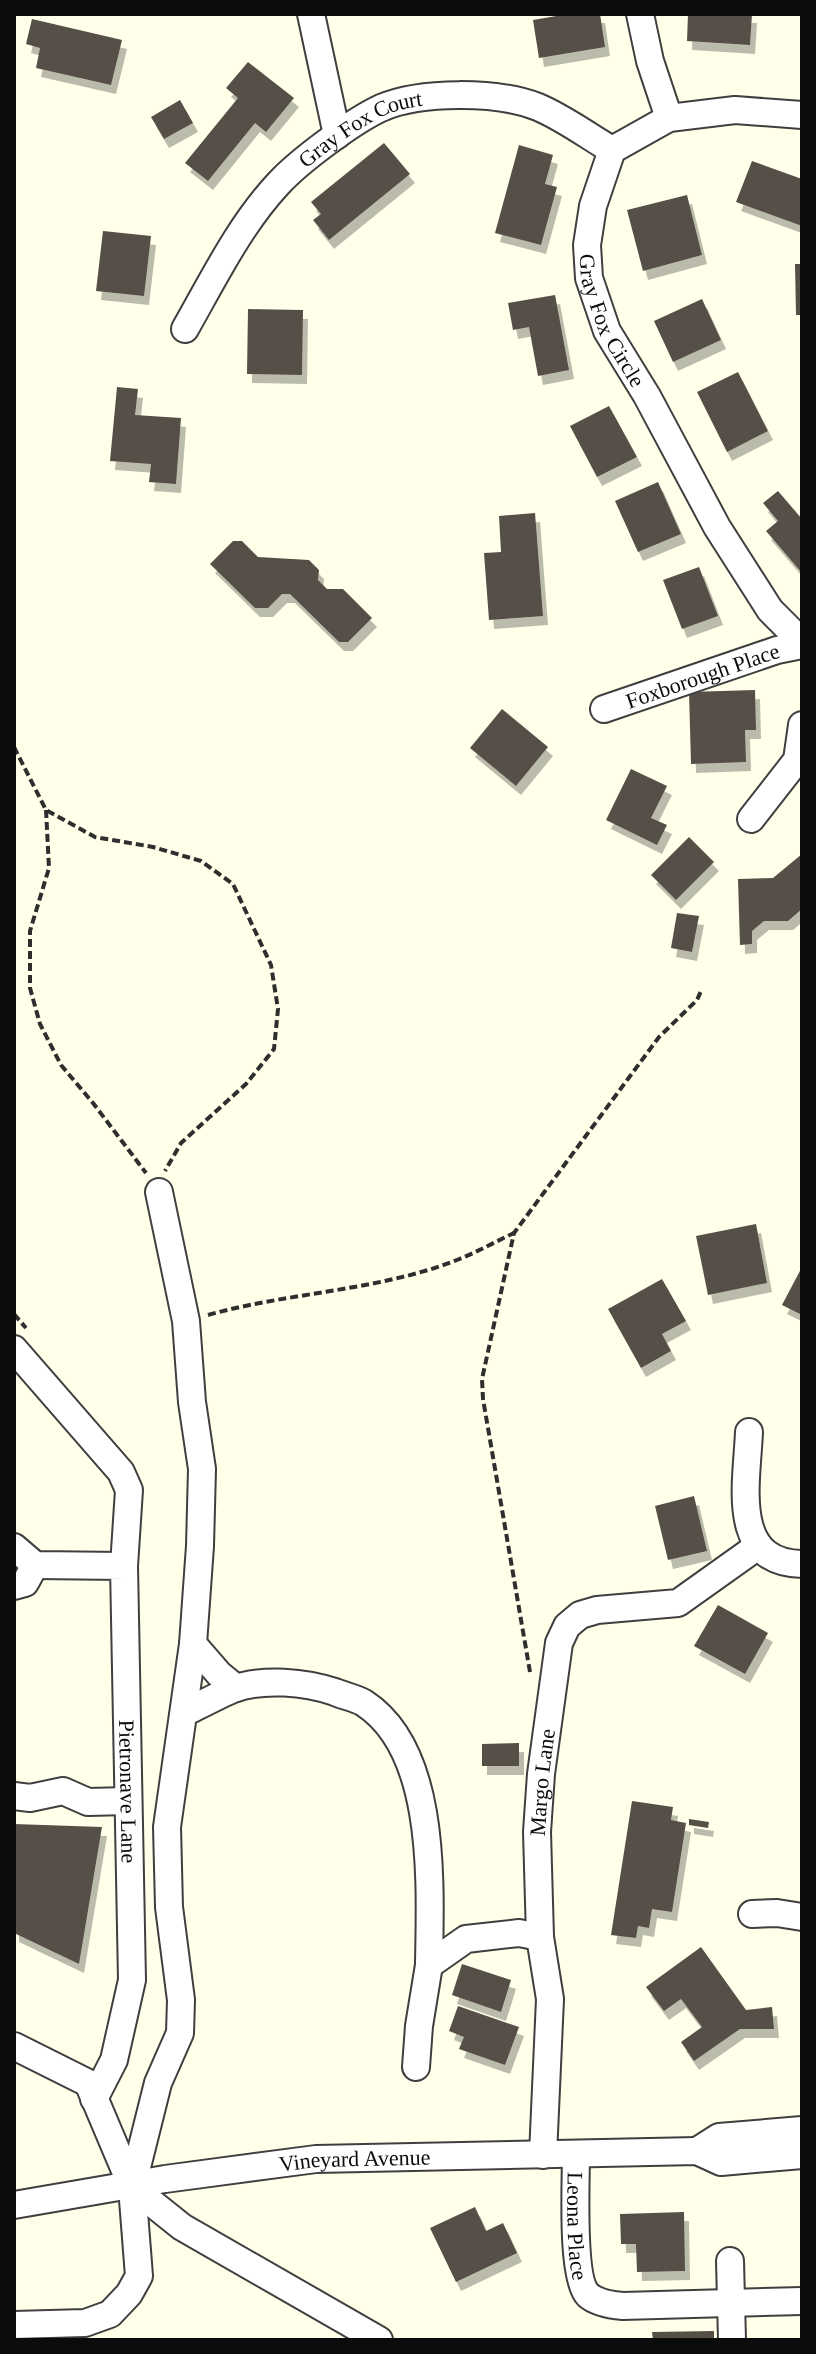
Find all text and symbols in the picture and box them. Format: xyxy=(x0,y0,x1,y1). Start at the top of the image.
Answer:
street label: Gray Fox Court xyxy=(293,86,424,173)
street label: Gray Fox Circle xyxy=(575,253,650,391)
street label: Foxborough Place xyxy=(622,638,783,714)
street label: Pietronave Lane xyxy=(114,1719,142,1863)
street label: Margo Lane xyxy=(525,1727,560,1837)
street label: Vineyard Avenue xyxy=(277,2145,431,2177)
street label: Leona Place xyxy=(562,2172,593,2282)

